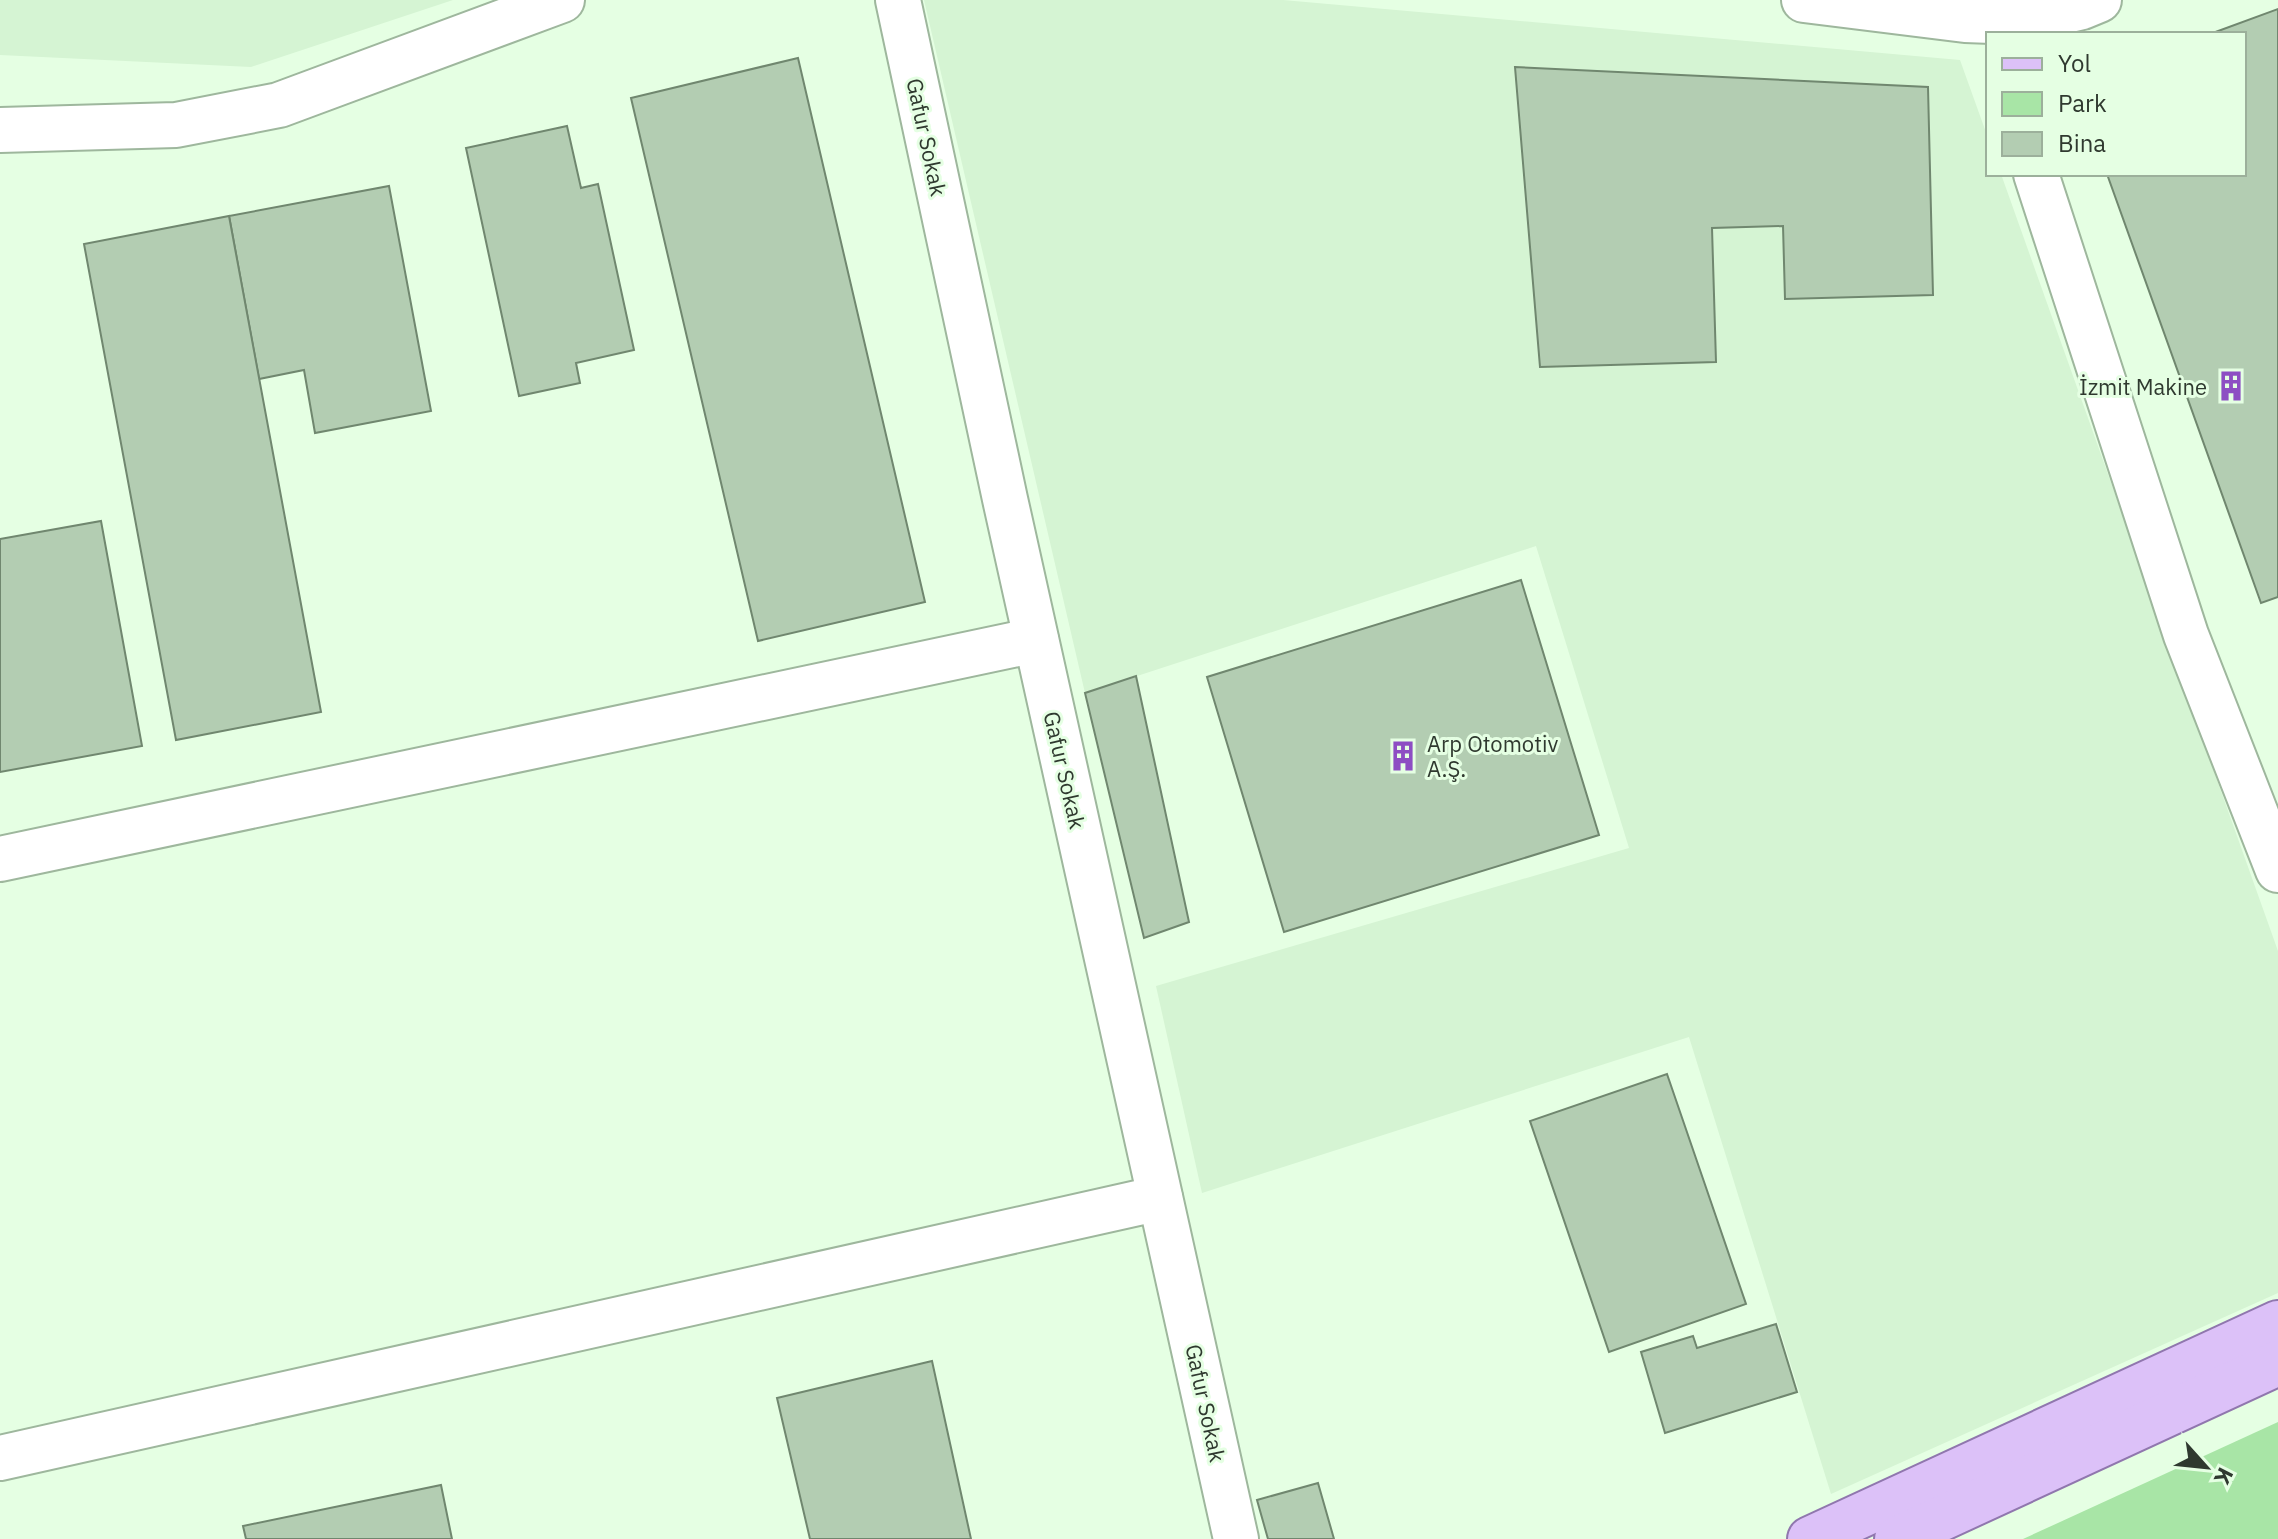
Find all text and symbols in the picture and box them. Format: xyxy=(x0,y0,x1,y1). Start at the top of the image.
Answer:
legend xyxy=(1986,32,2246,176)
text: Yol xyxy=(2058,47,2091,79)
street label: Gafur Sokak xyxy=(900,75,954,199)
text: Park xyxy=(2058,87,2107,119)
text: Bina xyxy=(2058,127,2106,159)
building icon: İzmit Makine xyxy=(2214,369,2248,403)
place label: İzmit Makine xyxy=(2079,372,2207,401)
street label: Gafur Sokak xyxy=(1037,708,1093,832)
place label: Arp Otomotiv A.Ş. xyxy=(1427,729,1558,783)
building icon: Arp Otomotiv A.Ş. xyxy=(1386,739,1420,773)
street label: Gafur Sokak xyxy=(1179,1341,1233,1465)
north arrow xyxy=(2166,1427,2246,1507)
text: K xyxy=(2208,1463,2241,1490)

